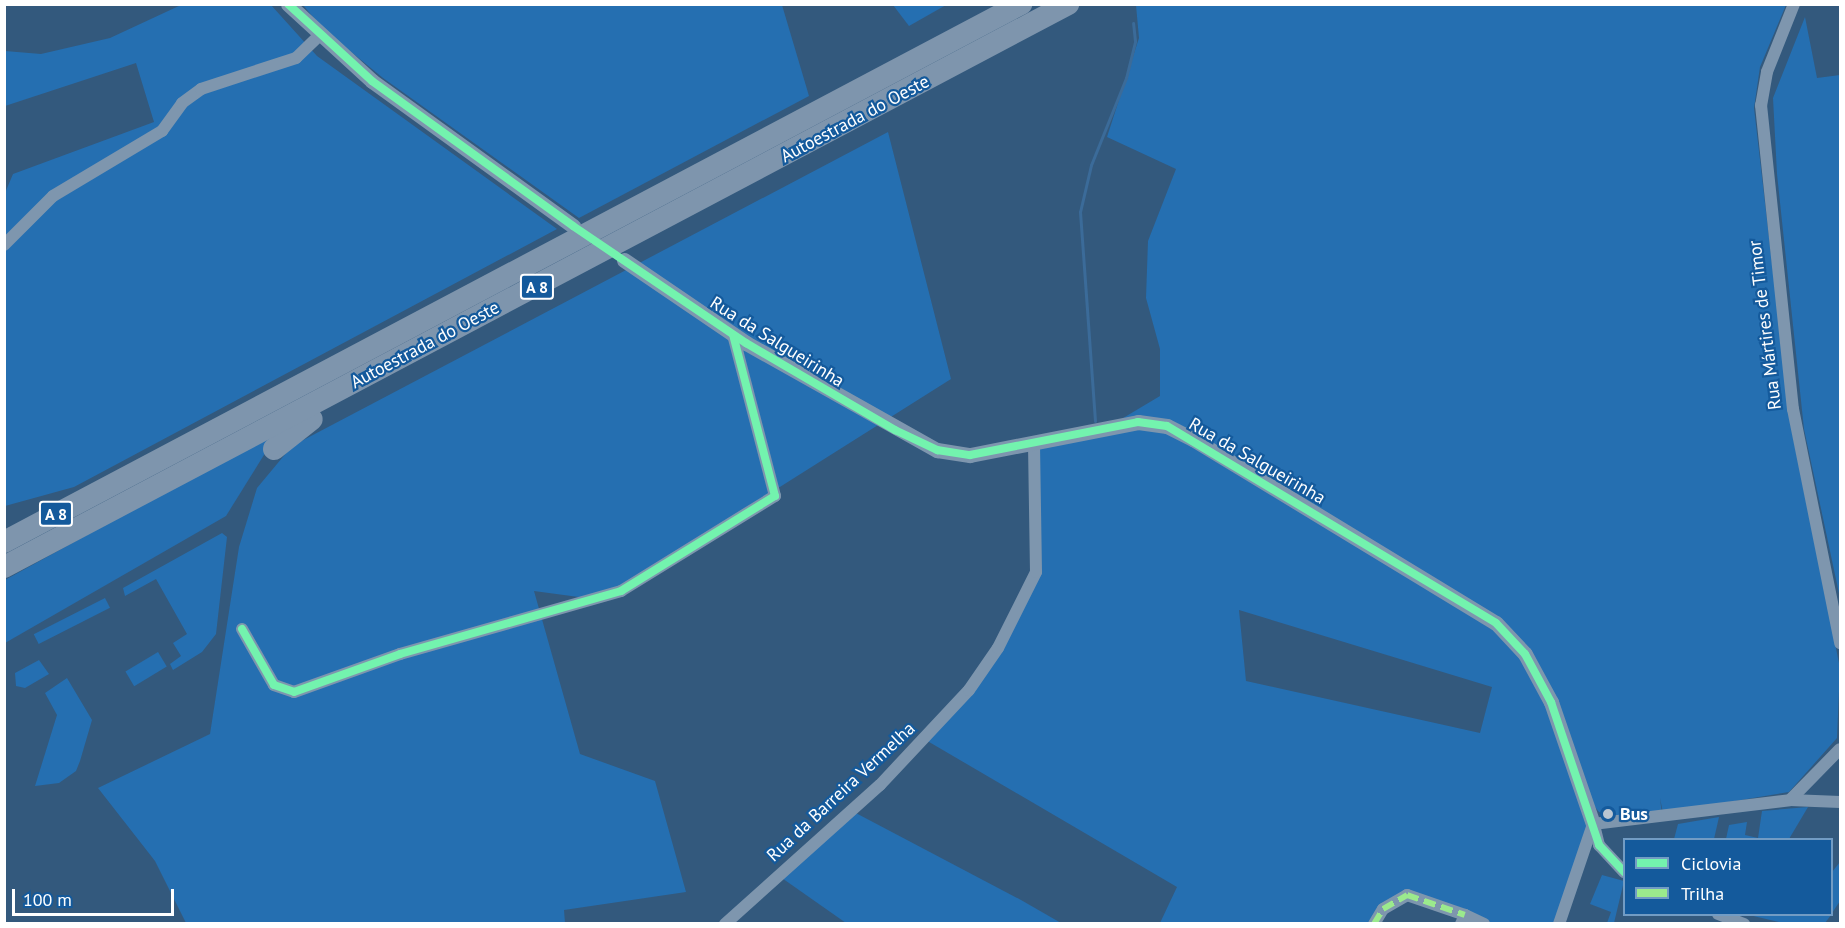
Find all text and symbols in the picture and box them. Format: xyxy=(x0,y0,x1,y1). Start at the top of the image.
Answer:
street label: Autoestrada do Oeste xyxy=(777,71,933,167)
street label: Rua Mártires de Timor xyxy=(1744,239,1786,411)
road number: A 8 xyxy=(519,274,555,300)
street label: Rua da Salgueirinha xyxy=(706,292,848,392)
street label: Autoestrada do Oeste xyxy=(347,297,503,393)
street label: Rua da Salgueirinha xyxy=(1185,413,1329,509)
road number: A 8 xyxy=(38,501,74,527)
street label: Rua da Barreira Vermelha xyxy=(762,718,920,866)
place label: Bus xyxy=(1620,803,1648,825)
marker: Bus xyxy=(1601,807,1615,821)
legend xyxy=(1623,838,1833,916)
text: Ciclovia xyxy=(1681,852,1741,875)
scale bar xyxy=(15,877,177,915)
text: Trilha xyxy=(1681,882,1724,905)
text: 100 m xyxy=(23,888,72,911)

